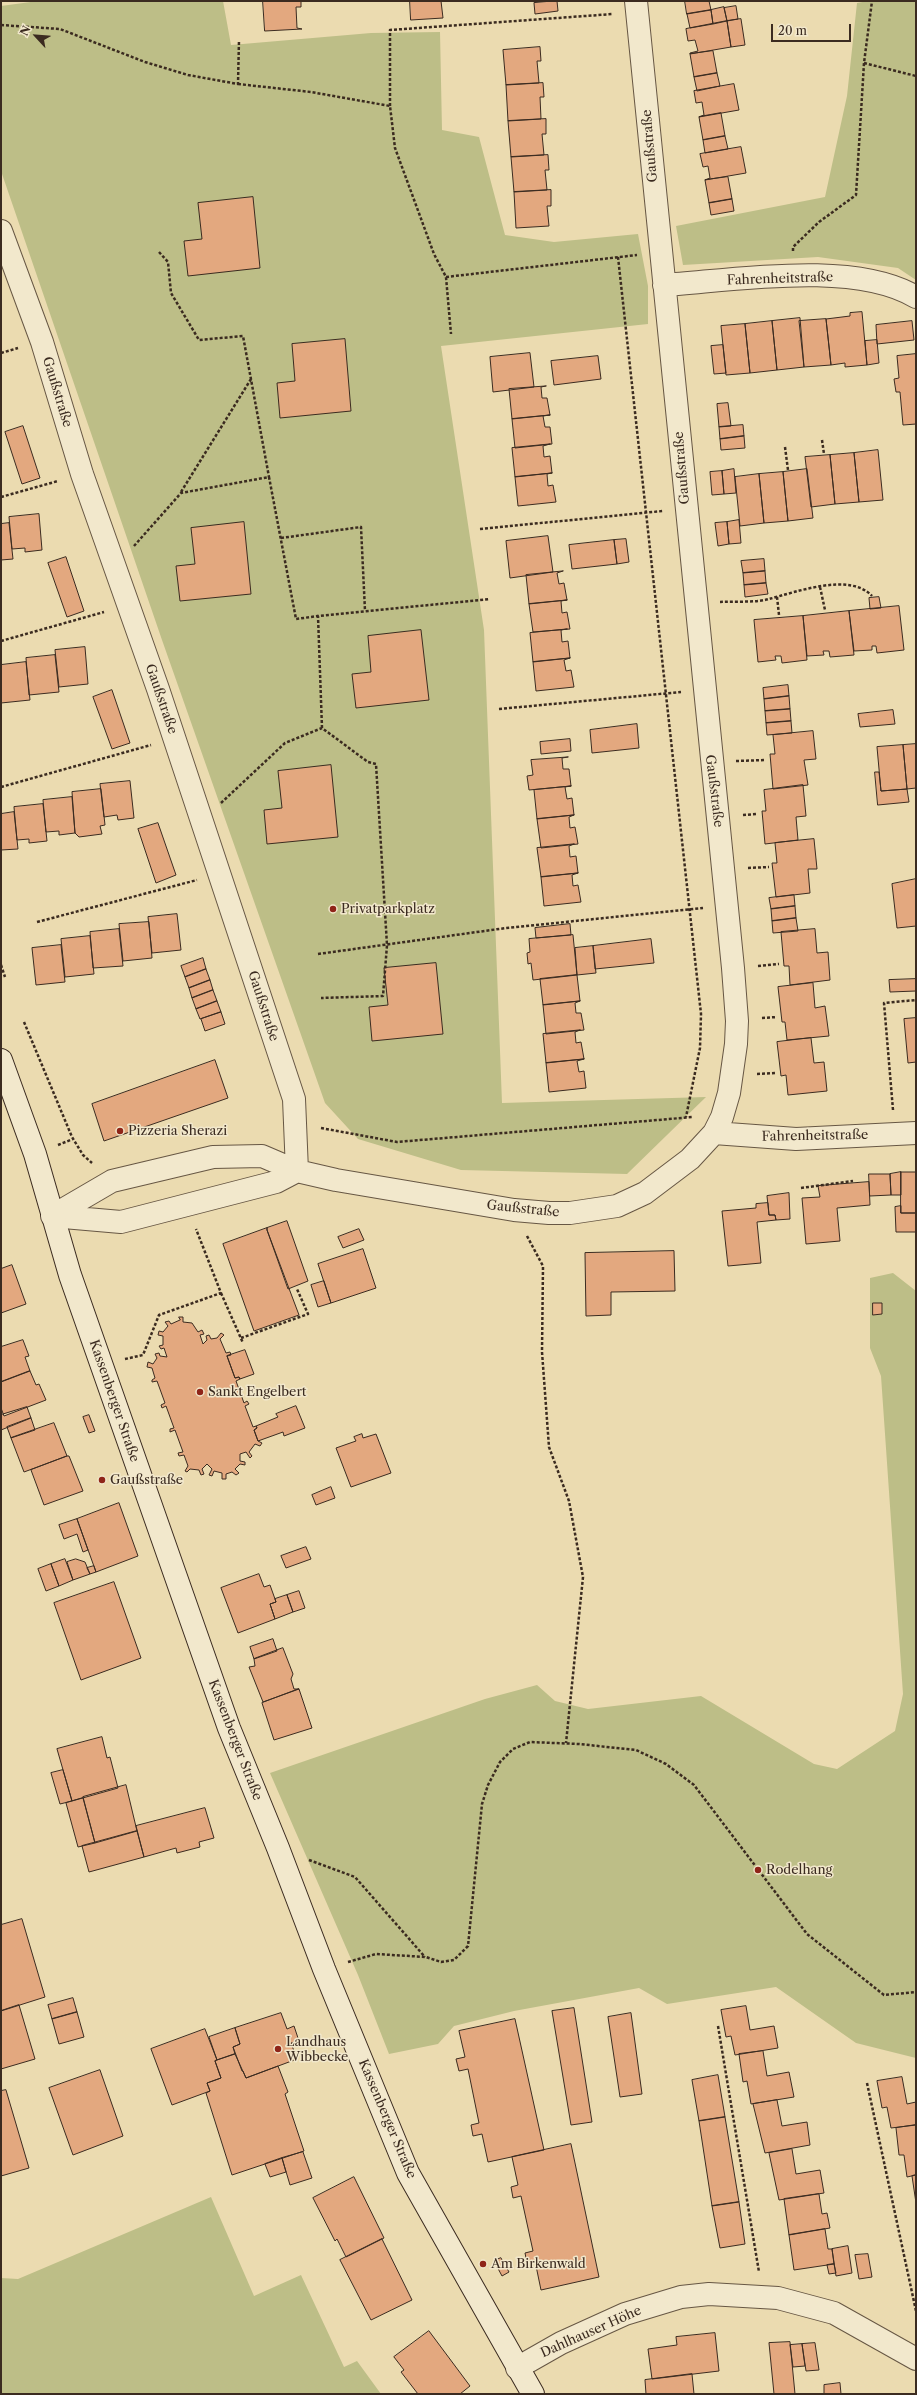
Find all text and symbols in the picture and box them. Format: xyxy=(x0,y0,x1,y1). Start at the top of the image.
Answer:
north arrow xyxy=(16,16,56,56)
scale bar xyxy=(773,16,853,42)
text: N xyxy=(17,23,34,38)
text: 20 m xyxy=(778,23,807,38)
street label: Gaußstraße xyxy=(639,109,661,183)
street label: Fahrenheitstraße xyxy=(727,269,833,289)
street label: Gaußstraße xyxy=(39,355,75,429)
street label: Gaußstraße xyxy=(671,431,693,505)
street label: Gaußstraße xyxy=(142,662,180,736)
street label: Gaußstraße xyxy=(702,754,726,828)
place label: Privatparkplatz xyxy=(341,901,435,917)
marker: Privatparkplatz xyxy=(328,904,338,914)
street label: Gaußstraße xyxy=(244,969,282,1043)
place label: Pizzeria Sherazi xyxy=(128,1123,227,1139)
marker: Pizzeria Sherazi xyxy=(115,1126,125,1136)
street label: Fahrenheitstraße xyxy=(762,1127,868,1145)
street label: Gaußstraße xyxy=(486,1197,560,1221)
street label: Kassenberger Straße xyxy=(86,1338,142,1464)
place label: Sankt Engelbert xyxy=(208,1384,306,1400)
marker: Sankt Engelbert xyxy=(195,1387,205,1397)
place label: Gaußstraße xyxy=(110,1472,183,1488)
marker: Gaußstraße xyxy=(97,1475,107,1485)
street label: Kassenberger Straße xyxy=(205,1677,265,1803)
place label: Rodelhang xyxy=(766,1862,832,1878)
marker: Rodelhang xyxy=(753,1865,763,1875)
place label: Landhaus Wibbecke xyxy=(286,2034,348,2065)
marker: Landhaus Wibbecke xyxy=(273,2044,283,2054)
street label: Kassenberger Straße xyxy=(355,2057,419,2181)
place label: Am Birkenwald xyxy=(491,2256,586,2272)
marker: Am Birkenwald xyxy=(478,2259,488,2269)
street label: Dahlhauser Höhe xyxy=(538,2303,644,2361)

